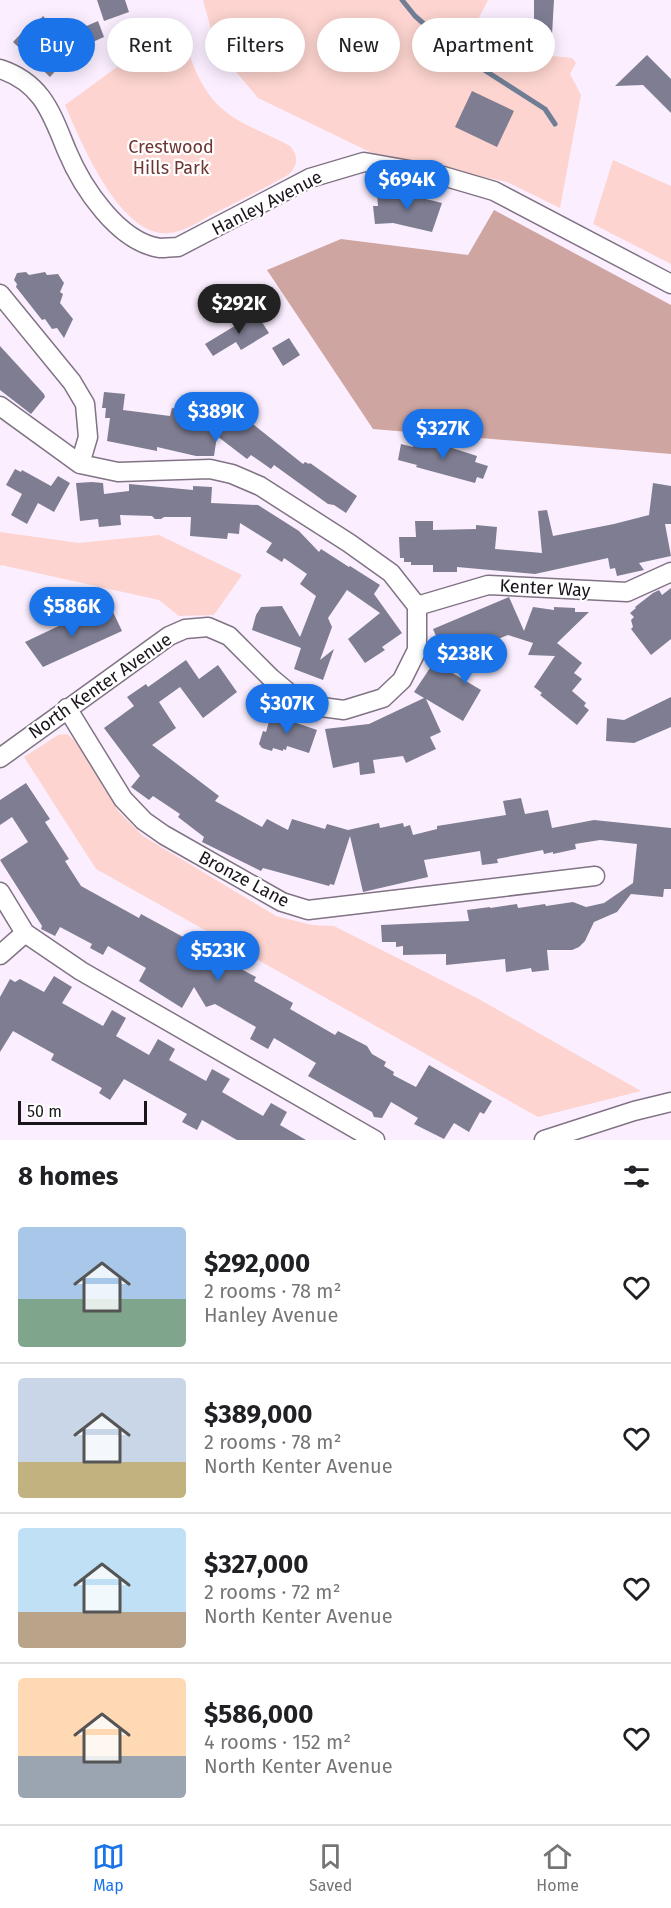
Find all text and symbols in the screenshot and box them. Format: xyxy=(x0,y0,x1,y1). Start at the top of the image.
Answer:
chip: Buy xyxy=(18,18,95,72)
chip: Rent xyxy=(107,18,193,72)
chip: Filters xyxy=(205,18,305,72)
chip: New xyxy=(317,18,400,72)
chip: Apartment xyxy=(412,18,555,72)
park label: Crestwood Hills Park xyxy=(128,136,214,179)
pin: $694K xyxy=(365,160,449,211)
street label: Hanley Avenue xyxy=(208,166,326,240)
text: $694K xyxy=(379,167,435,191)
pin: $292K xyxy=(197,284,281,335)
text: $292K xyxy=(212,291,266,315)
pin: $389K xyxy=(174,392,258,443)
text: $389K xyxy=(188,399,244,423)
pin: $327K xyxy=(401,409,485,460)
text: $327K xyxy=(416,416,470,440)
street label: Kenter Way xyxy=(499,575,591,601)
pin: $586K xyxy=(30,587,114,638)
text: $586K xyxy=(43,594,101,618)
street label: North Kenter Avenue xyxy=(24,628,176,744)
pin: $238K xyxy=(423,634,507,685)
text: $238K xyxy=(437,641,493,665)
pin: $307K xyxy=(245,684,329,735)
text: $307K xyxy=(260,691,314,715)
street label: Bronze Lane xyxy=(195,846,293,912)
pin: $523K xyxy=(176,931,260,982)
text: $523K xyxy=(191,938,245,962)
scale bar xyxy=(18,1098,147,1126)
text: 50 m xyxy=(27,1102,62,1121)
icon: filters xyxy=(620,1160,653,1193)
text: 8 homes xyxy=(18,1161,118,1192)
text: $292,000 xyxy=(204,1248,310,1279)
icon: home xyxy=(66,1251,138,1323)
icon: heart xyxy=(620,1271,653,1304)
text: 2 rooms · 78 m² xyxy=(204,1279,341,1303)
text: Hanley Avenue xyxy=(204,1303,338,1327)
text: $389,000 xyxy=(204,1399,313,1430)
icon: home xyxy=(66,1402,138,1474)
icon: heart xyxy=(620,1422,653,1455)
text: 2 rooms · 78 m² xyxy=(204,1430,341,1454)
text: North Kenter Avenue xyxy=(204,1454,393,1478)
text: $327,000 xyxy=(204,1549,308,1580)
icon: home xyxy=(66,1552,138,1624)
icon: heart xyxy=(620,1572,653,1605)
text: 2 rooms · 72 m² xyxy=(204,1580,340,1604)
text: North Kenter Avenue xyxy=(204,1604,393,1628)
text: $586,000 xyxy=(204,1699,314,1730)
icon: home xyxy=(66,1702,138,1774)
icon: heart xyxy=(620,1722,653,1755)
text: 4 rooms · 152 m² xyxy=(204,1730,351,1754)
text: North Kenter Avenue xyxy=(204,1754,393,1778)
tab: Map xyxy=(92,1840,125,1895)
tab: Saved xyxy=(309,1840,352,1895)
tab: Home xyxy=(536,1840,579,1895)

